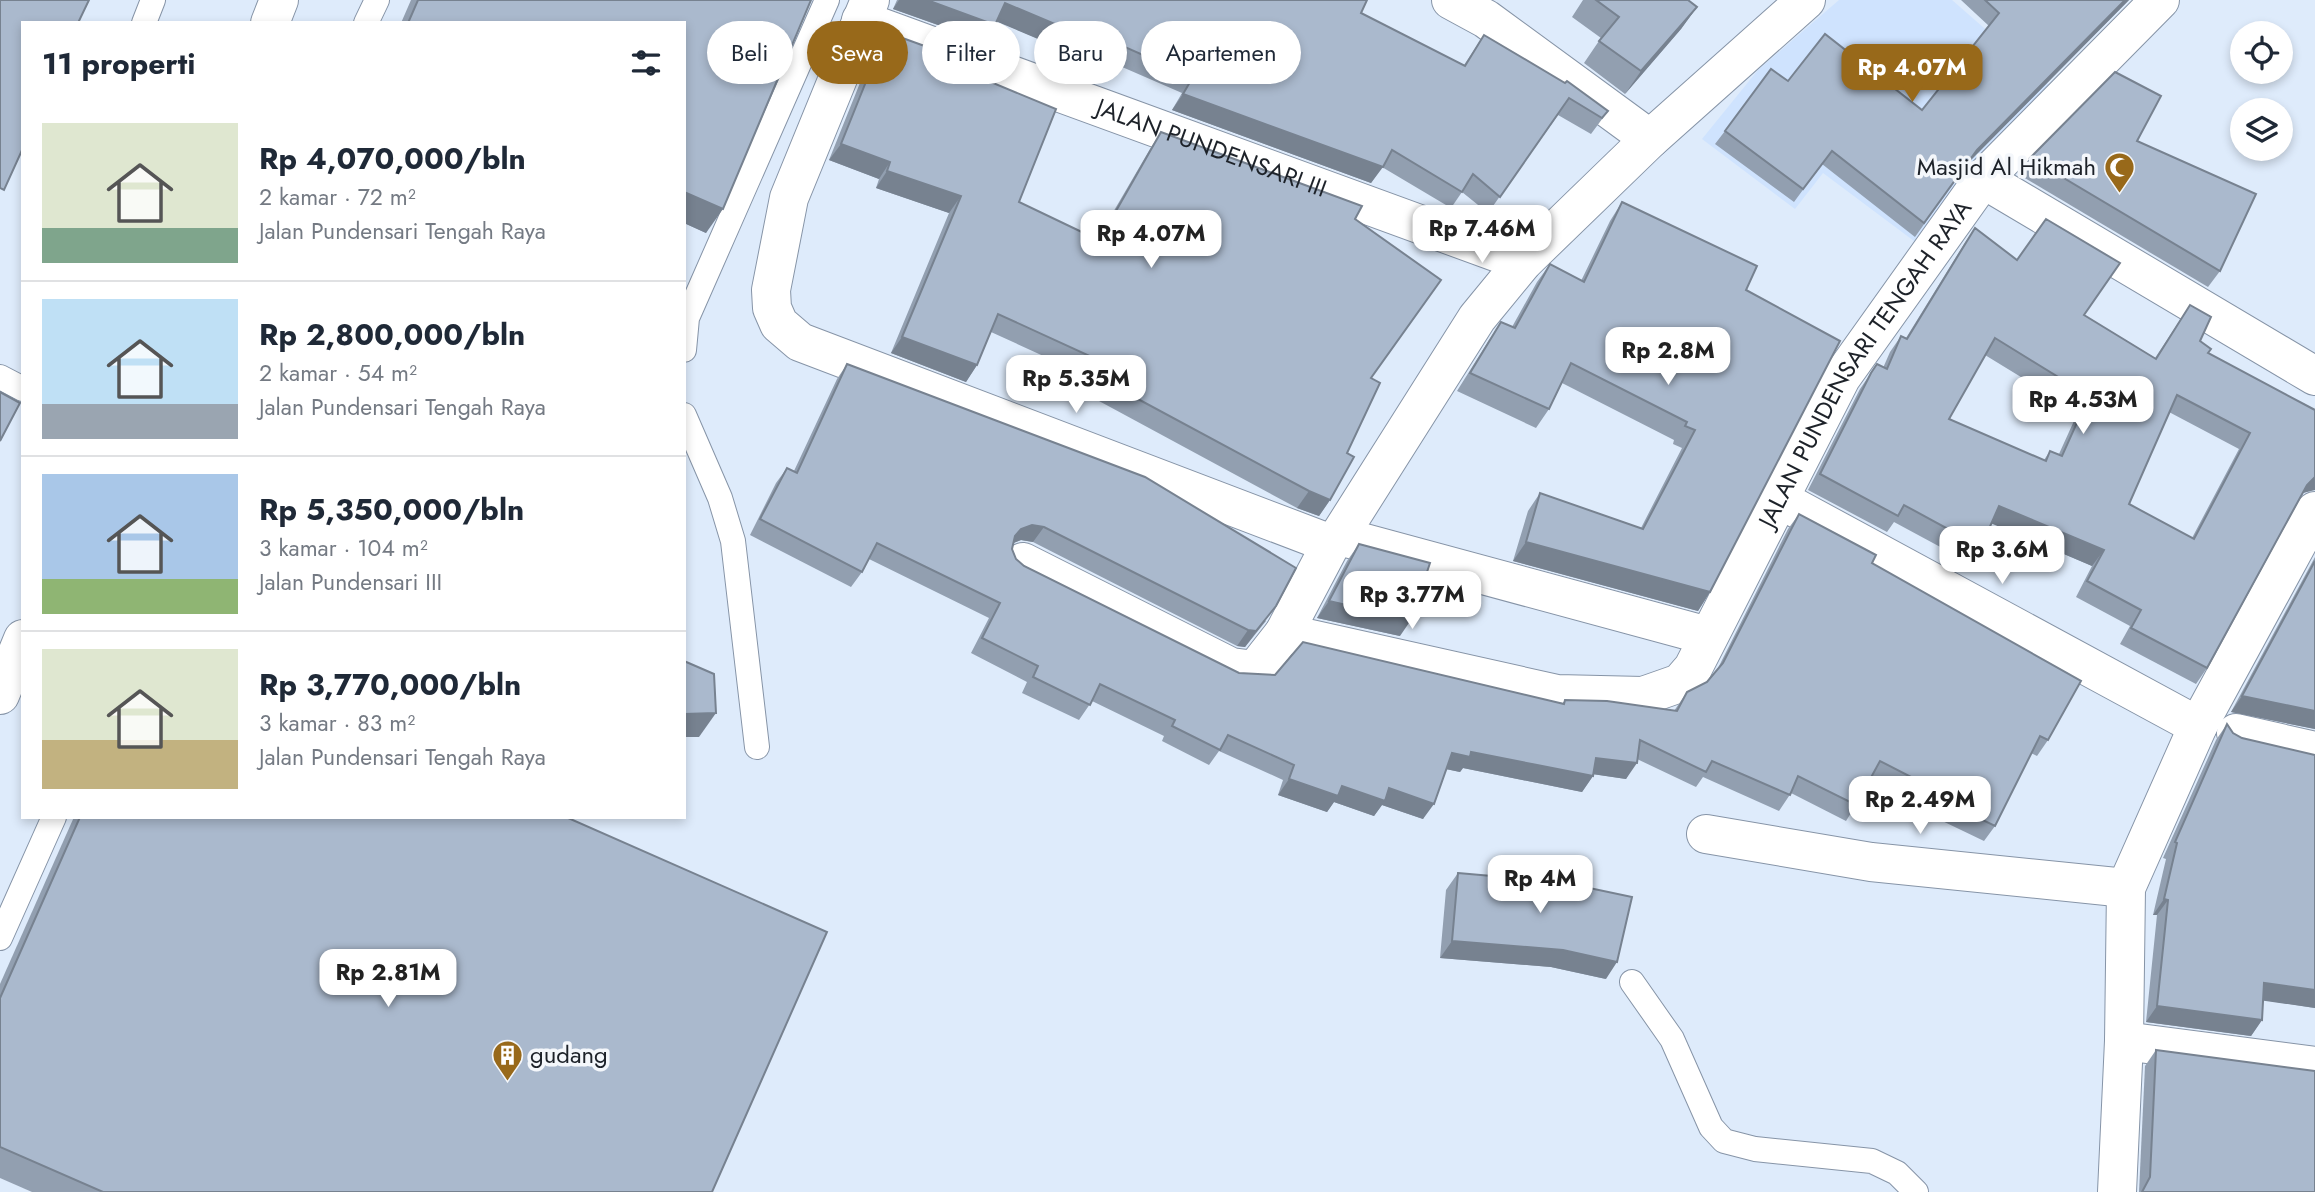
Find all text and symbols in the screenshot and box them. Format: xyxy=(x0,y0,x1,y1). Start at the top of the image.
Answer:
chip: Beli xyxy=(707,21,793,84)
chip: Sewa xyxy=(807,21,908,84)
chip: Filter xyxy=(922,21,1020,84)
chip: Baru xyxy=(1034,21,1127,84)
chip: Apartemen xyxy=(1141,21,1301,84)
map controls xyxy=(2230,21,2293,161)
button: locate xyxy=(2230,21,2293,84)
text: 11 properti xyxy=(42,42,195,85)
icon: filters xyxy=(627,44,665,82)
pin: Rp 4.07M xyxy=(1840,44,1984,104)
text: Rp 4.07M xyxy=(1857,50,1967,84)
street label: JALAN PUNDENSARI III xyxy=(1089,88,1332,206)
button: layers xyxy=(2230,98,2293,161)
text: Rp 4,070,000/bln xyxy=(259,137,526,180)
place label: Masjid Al Hikmah xyxy=(1917,149,2096,184)
mosque icon: Masjid Al Hikmah xyxy=(2102,150,2136,194)
icon: home xyxy=(98,151,182,235)
text: 2 kamar · 72 m² xyxy=(259,180,416,214)
street label: JALAN PUNDENSARI TENGAH RAYA xyxy=(1748,192,1980,536)
pin: Rp 7.46M xyxy=(1410,205,1554,265)
pin: Rp 4.07M xyxy=(1079,210,1223,270)
text: Rp 7.46M xyxy=(1429,211,1535,245)
text: Jalan Pundensari Tengah Raya xyxy=(259,214,546,248)
text: Rp 4.07M xyxy=(1096,216,1206,250)
text: Rp 2,800,000/bln xyxy=(259,313,525,356)
icon: home xyxy=(98,327,182,411)
pin: Rp 2.8M xyxy=(1603,328,1733,387)
text: Rp 2.8M xyxy=(1621,333,1715,367)
text: 2 kamar · 54 m² xyxy=(259,356,417,390)
pin: Rp 5.35M xyxy=(1004,356,1148,415)
text: Rp 5.35M xyxy=(1022,361,1130,395)
pin: Rp 4.53M xyxy=(2011,376,2155,436)
text: Rp 4.53M xyxy=(2028,382,2138,416)
text: Jalan Pundensari Tengah Raya xyxy=(259,390,546,424)
text: Rp 5,350,000/bln xyxy=(259,488,524,531)
icon: home xyxy=(98,502,182,586)
pin: Rp 3.6M xyxy=(1937,526,2067,586)
text: 3 kamar · 104 m² xyxy=(259,531,428,565)
text: Rp 3.6M xyxy=(1955,532,2049,566)
text: Jalan Pundensari III xyxy=(259,565,442,599)
pin: Rp 3.77M xyxy=(1340,572,1484,631)
text: Rp 3.77M xyxy=(1359,577,1465,611)
text: Rp 3,770,000/bln xyxy=(259,663,521,706)
icon: home xyxy=(98,677,182,761)
text: 3 kamar · 83 m² xyxy=(259,706,415,740)
text: Jalan Pundensari Tengah Raya xyxy=(259,740,546,774)
pin: Rp 2.49M xyxy=(1848,776,1992,836)
text: Rp 2.49M xyxy=(1865,782,1975,816)
pin: Rp 4M xyxy=(1491,856,1589,915)
text: Rp 4M xyxy=(1504,861,1576,895)
pin: Rp 2.81M xyxy=(316,950,460,1009)
text: Rp 2.81M xyxy=(335,955,441,989)
place label: gudang xyxy=(530,1037,608,1072)
building icon: gudang xyxy=(490,1038,524,1082)

